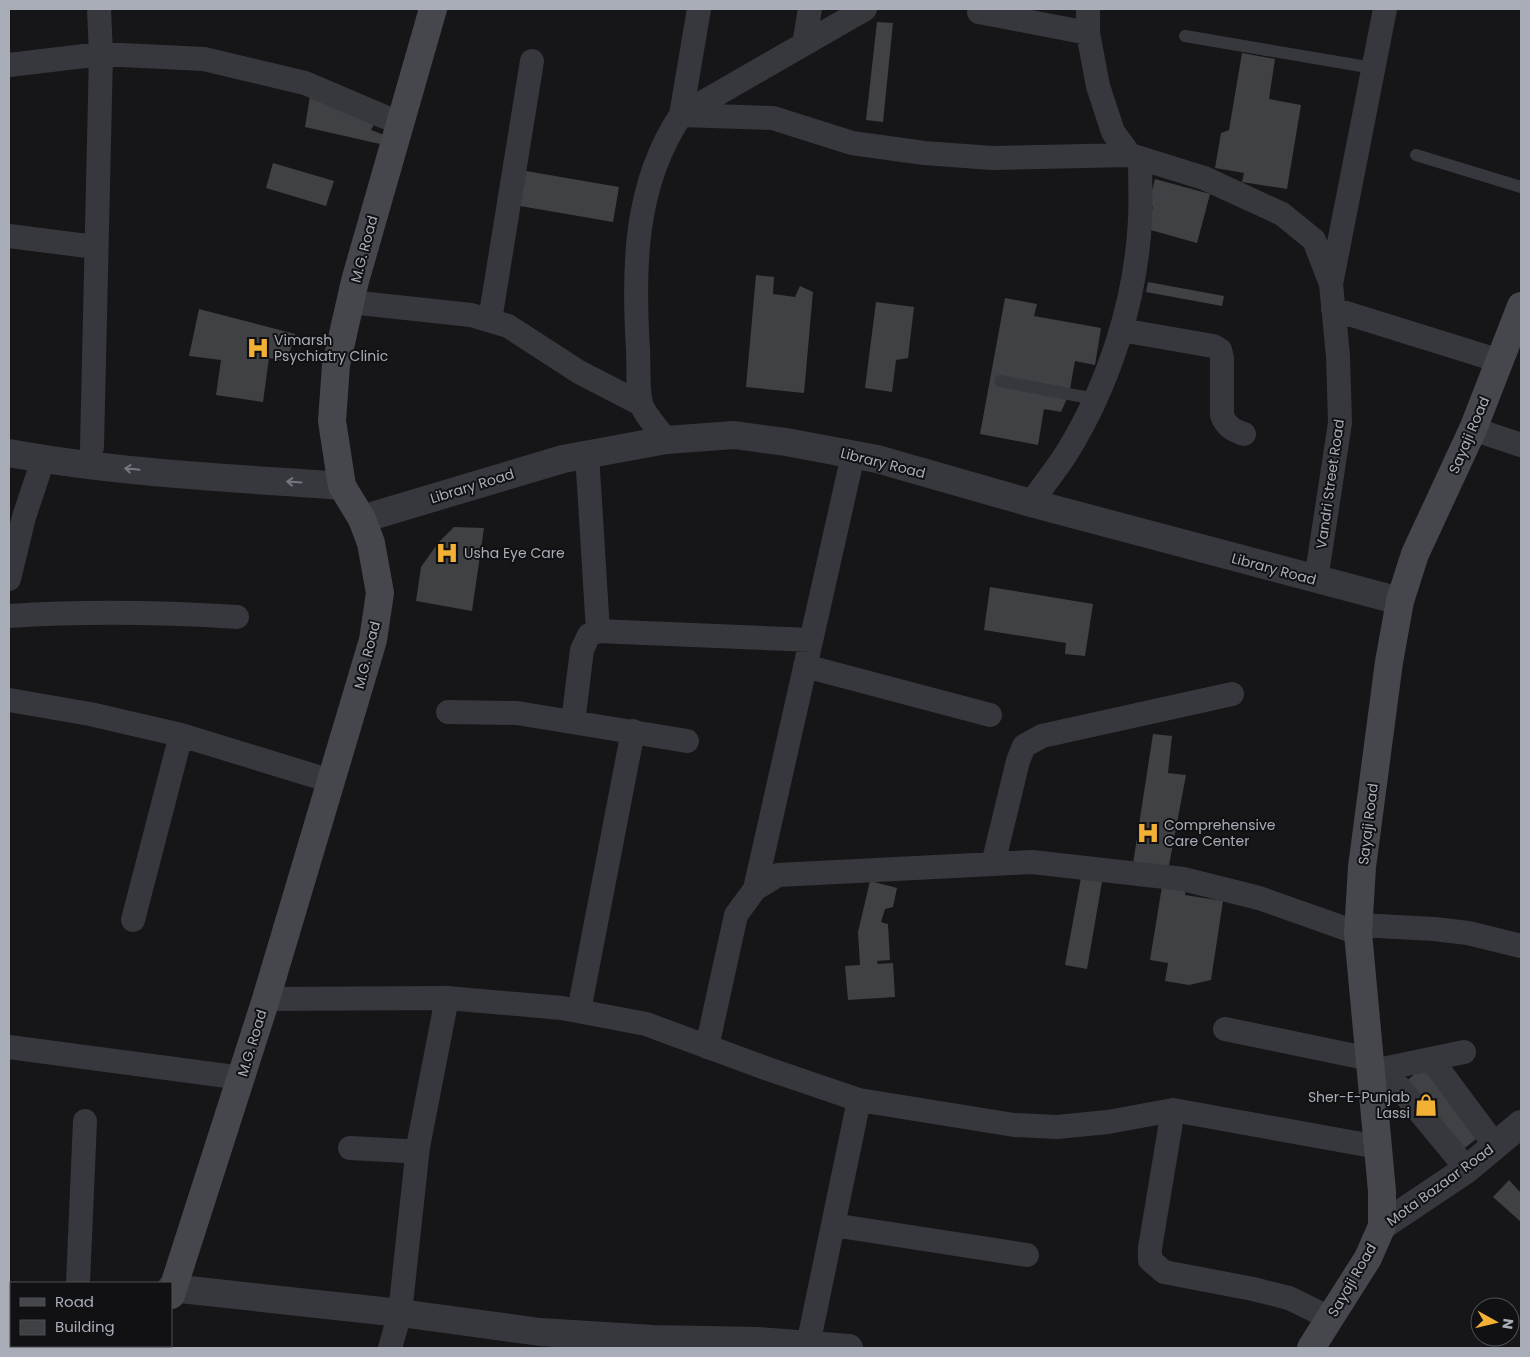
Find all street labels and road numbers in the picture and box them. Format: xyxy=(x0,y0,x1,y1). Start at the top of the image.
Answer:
street label: M.G. Road xyxy=(345,213,383,285)
street label: Sayaji Road xyxy=(1444,393,1494,477)
street label: Vandri Street Road xyxy=(1311,418,1349,550)
street label: Library Road xyxy=(838,443,928,483)
street label: Library Road xyxy=(428,464,516,508)
street label: Library Road xyxy=(1229,548,1319,590)
street label: M.G. Road xyxy=(349,619,385,691)
street label: Sayaji Road xyxy=(1353,782,1383,866)
street label: M.G. Road xyxy=(232,1007,272,1079)
street label: Mota Bazaar Road xyxy=(1382,1139,1498,1231)
street label: Sayaji Road xyxy=(1323,1239,1381,1321)

